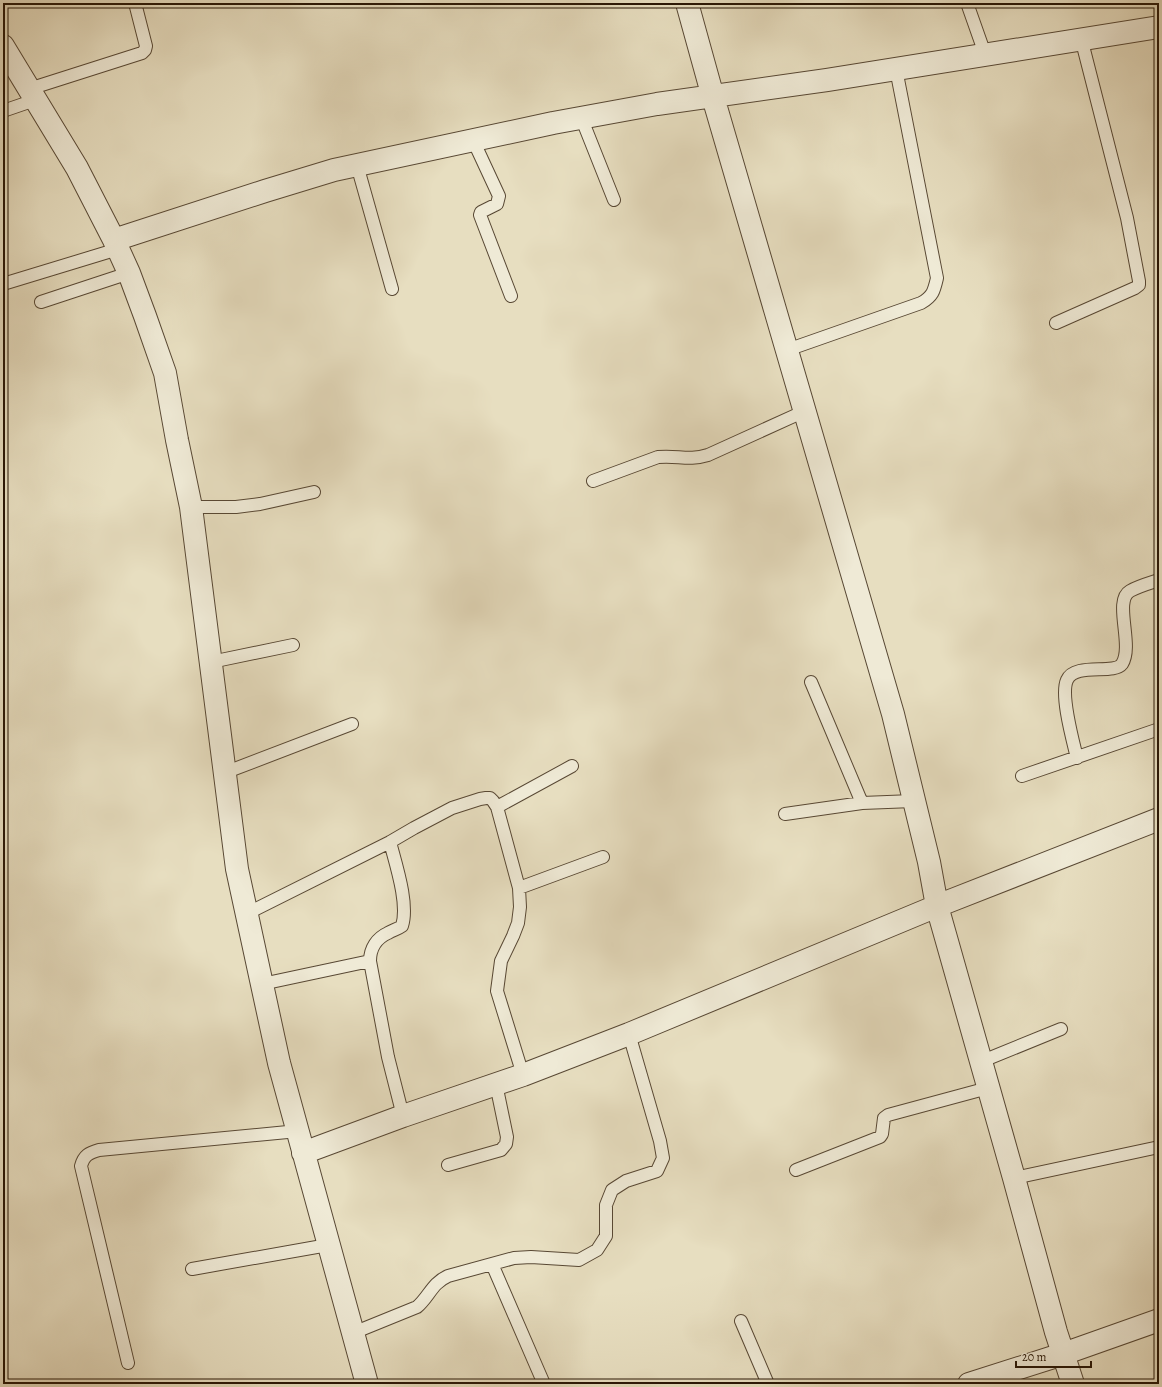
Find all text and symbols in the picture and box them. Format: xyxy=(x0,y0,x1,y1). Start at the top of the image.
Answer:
scale bar xyxy=(1016,1343,1091,1369)
text: 20 m xyxy=(1022,1349,1046,1365)

